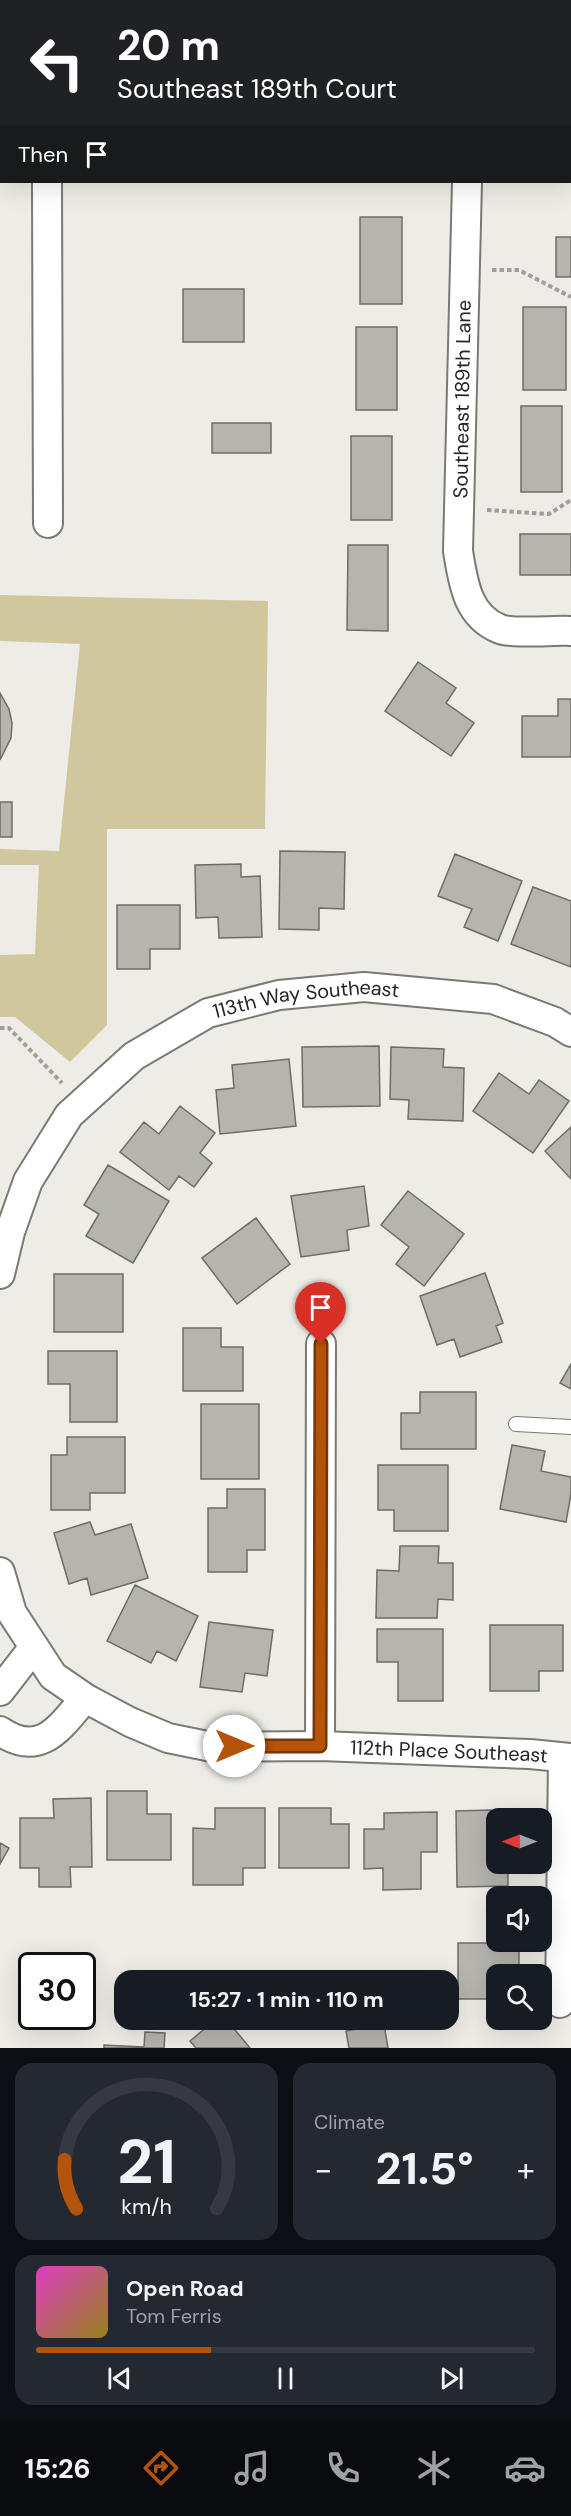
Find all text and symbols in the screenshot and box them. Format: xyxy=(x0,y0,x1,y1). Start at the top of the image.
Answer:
text: 20 m xyxy=(117,18,220,73)
icon: left xyxy=(18,24,96,102)
text: Southeast 189th Court xyxy=(117,71,397,106)
icon: arrive xyxy=(80,138,113,171)
text: Then xyxy=(18,140,68,169)
street label: Southeast 189th Lane xyxy=(447,300,477,498)
street label: 113th Way Southeast xyxy=(210,974,400,1024)
pin xyxy=(295,1282,346,1344)
icon: arrive xyxy=(304,1291,337,1324)
position arrow xyxy=(202,1714,266,1778)
street label: 112th Place Southeast xyxy=(350,1734,549,1769)
north arrow xyxy=(486,1808,552,1874)
map controls xyxy=(486,1808,552,2030)
button: sound xyxy=(486,1886,552,1952)
speed limit sign: 30 xyxy=(18,1952,96,2030)
button: search xyxy=(486,1964,552,2030)
text: 15:27 · 1 min · 110 m xyxy=(189,1985,384,2014)
text: Climate xyxy=(314,2109,385,2135)
text: 21 xyxy=(117,2121,176,2202)
text: 21.5° xyxy=(375,2139,474,2198)
text: − xyxy=(314,2148,332,2191)
text: + xyxy=(517,2148,535,2191)
text: km/h xyxy=(121,2193,172,2221)
text: Open Road xyxy=(126,2274,244,2303)
text: Tom Ferris xyxy=(126,2303,222,2329)
icon: previous xyxy=(103,2362,136,2395)
icon: pause xyxy=(269,2362,302,2395)
icon: next xyxy=(435,2362,468,2395)
icon: directions xyxy=(140,2447,182,2489)
icon: music xyxy=(231,2447,273,2489)
icon: phone xyxy=(322,2447,364,2489)
icon: climate xyxy=(413,2447,455,2489)
icon: car xyxy=(504,2447,546,2489)
text: 15:26 xyxy=(25,2451,91,2486)

